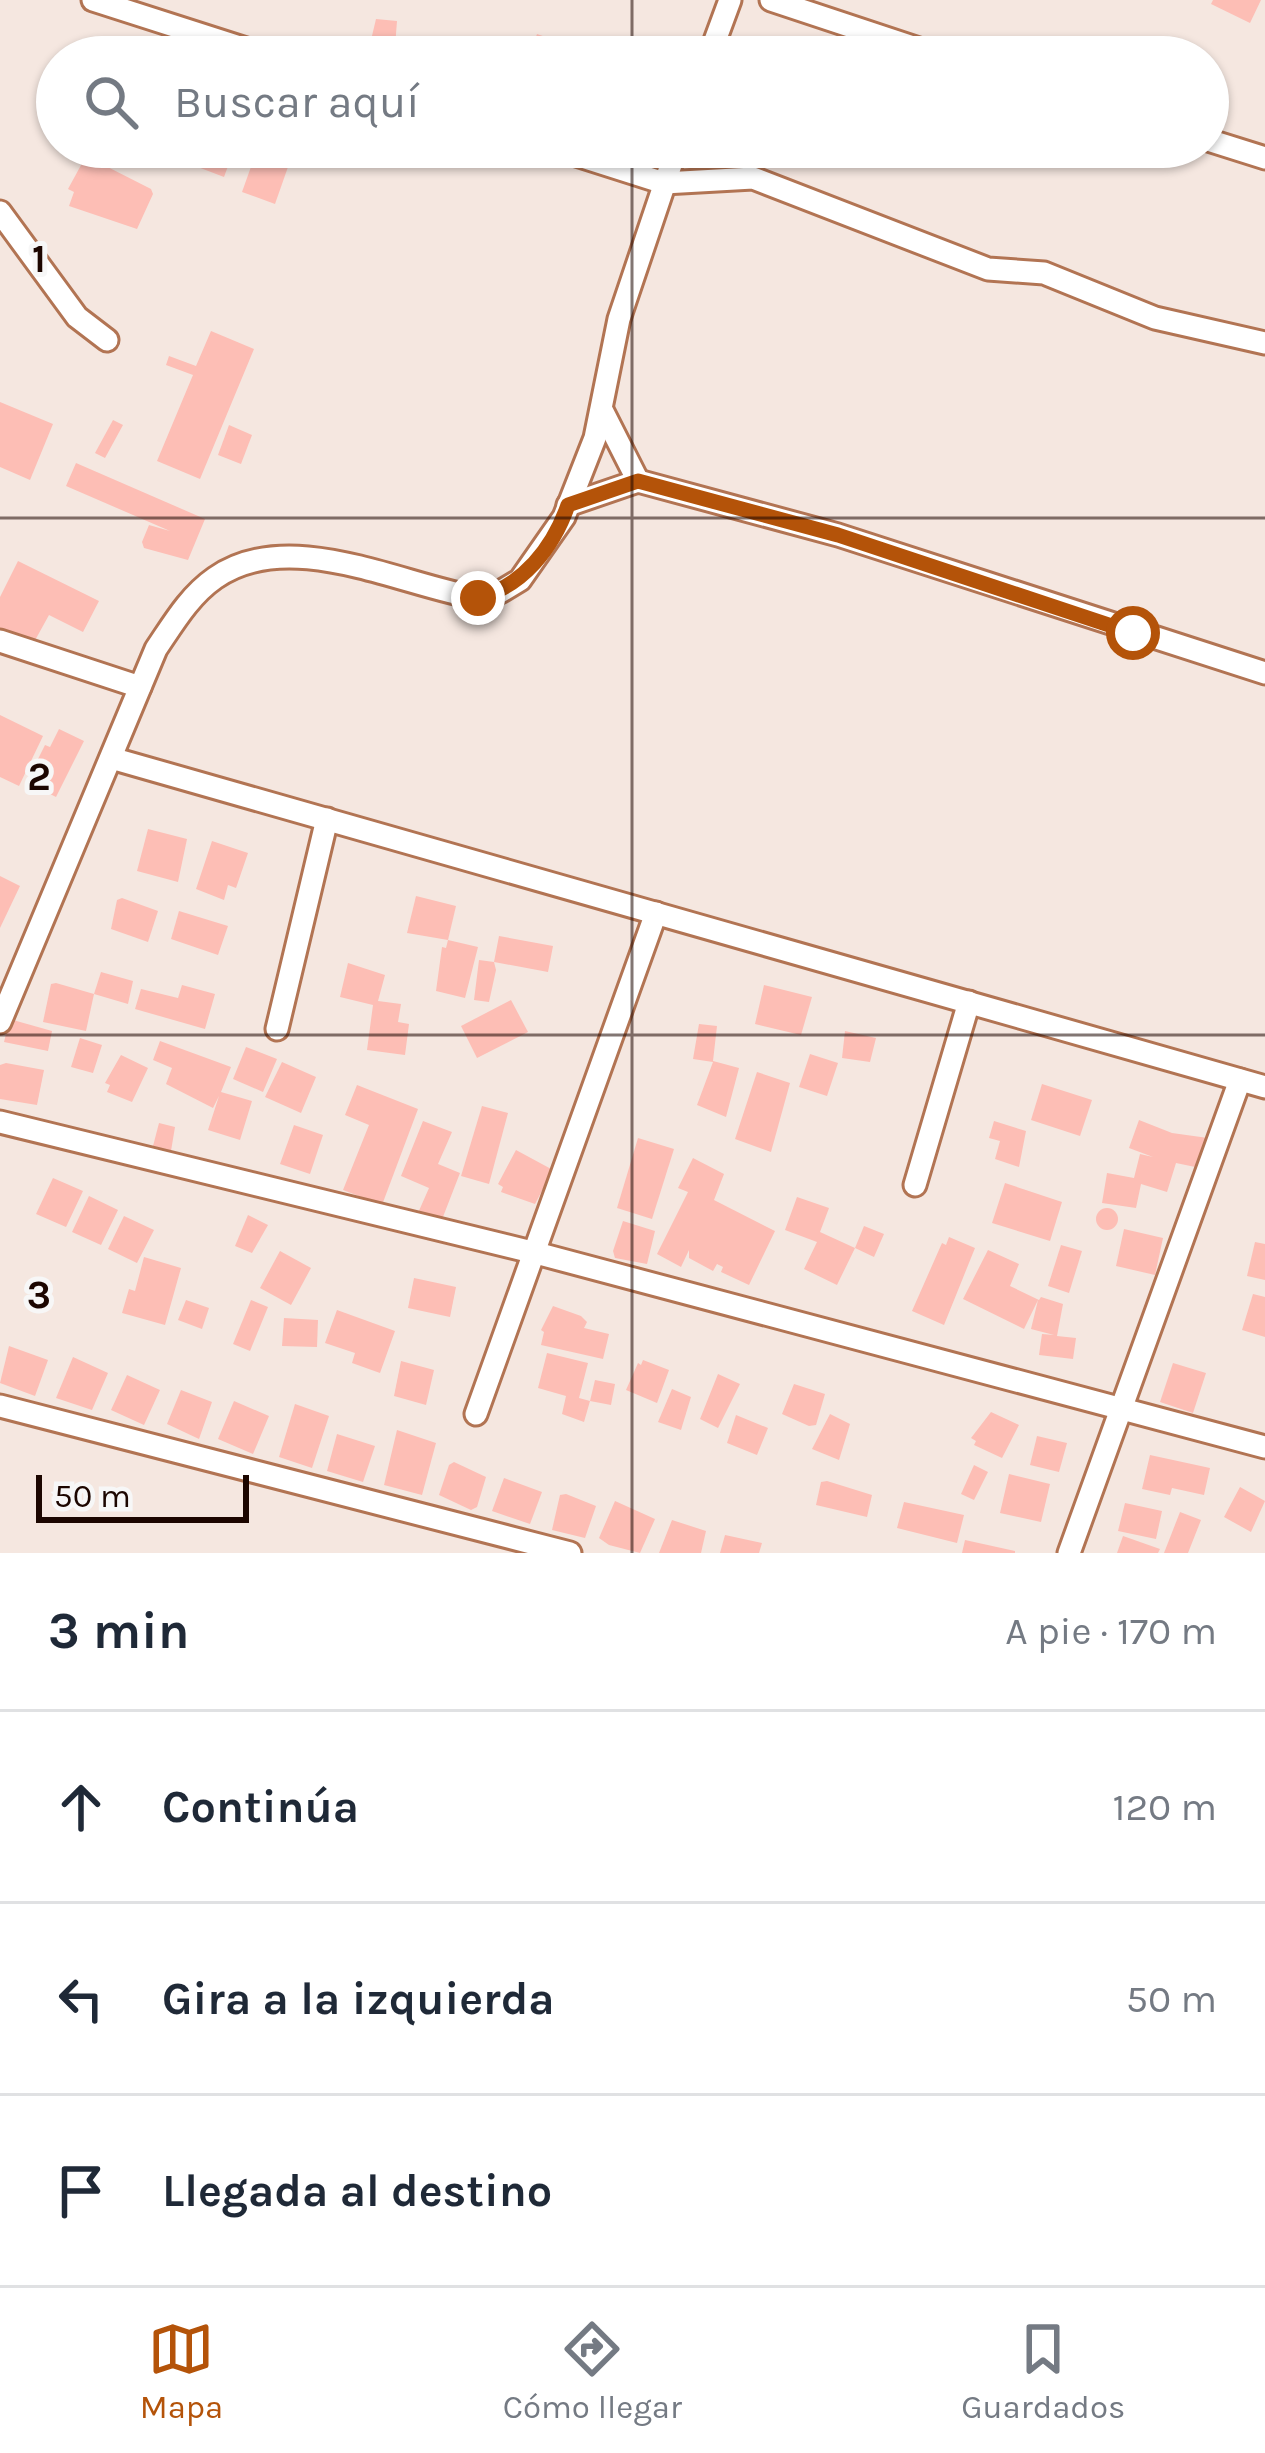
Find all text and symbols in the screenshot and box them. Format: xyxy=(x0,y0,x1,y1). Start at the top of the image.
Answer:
search box xyxy=(36,36,1229,168)
icon: search xyxy=(78,69,144,135)
text: Buscar aquí xyxy=(174,76,420,128)
text: 1 xyxy=(32,236,46,282)
route end xyxy=(451,571,505,625)
route start xyxy=(1106,606,1160,660)
text: 2 xyxy=(27,754,51,800)
text: 3 xyxy=(27,1272,51,1318)
scale bar xyxy=(36,1469,249,1522)
text: 50 m xyxy=(54,1477,131,1515)
text: 3 min xyxy=(48,1601,190,1661)
text: A pie · 170 m xyxy=(1005,1608,1217,1654)
icon: ahead xyxy=(48,1774,114,1840)
text: Continúa xyxy=(162,1781,359,1833)
text: 120 m xyxy=(1113,1784,1217,1830)
icon: left xyxy=(48,1966,114,2032)
text: Gira a la izquierda xyxy=(162,1973,555,2025)
text: 50 m xyxy=(1126,1976,1217,2022)
icon: arrive xyxy=(48,2158,114,2224)
text: Llegada al destino xyxy=(162,2165,552,2217)
tab: Mapa xyxy=(140,2316,223,2426)
tab: Cómo llegar xyxy=(503,2316,682,2426)
tab: Guardados xyxy=(961,2316,1125,2426)

